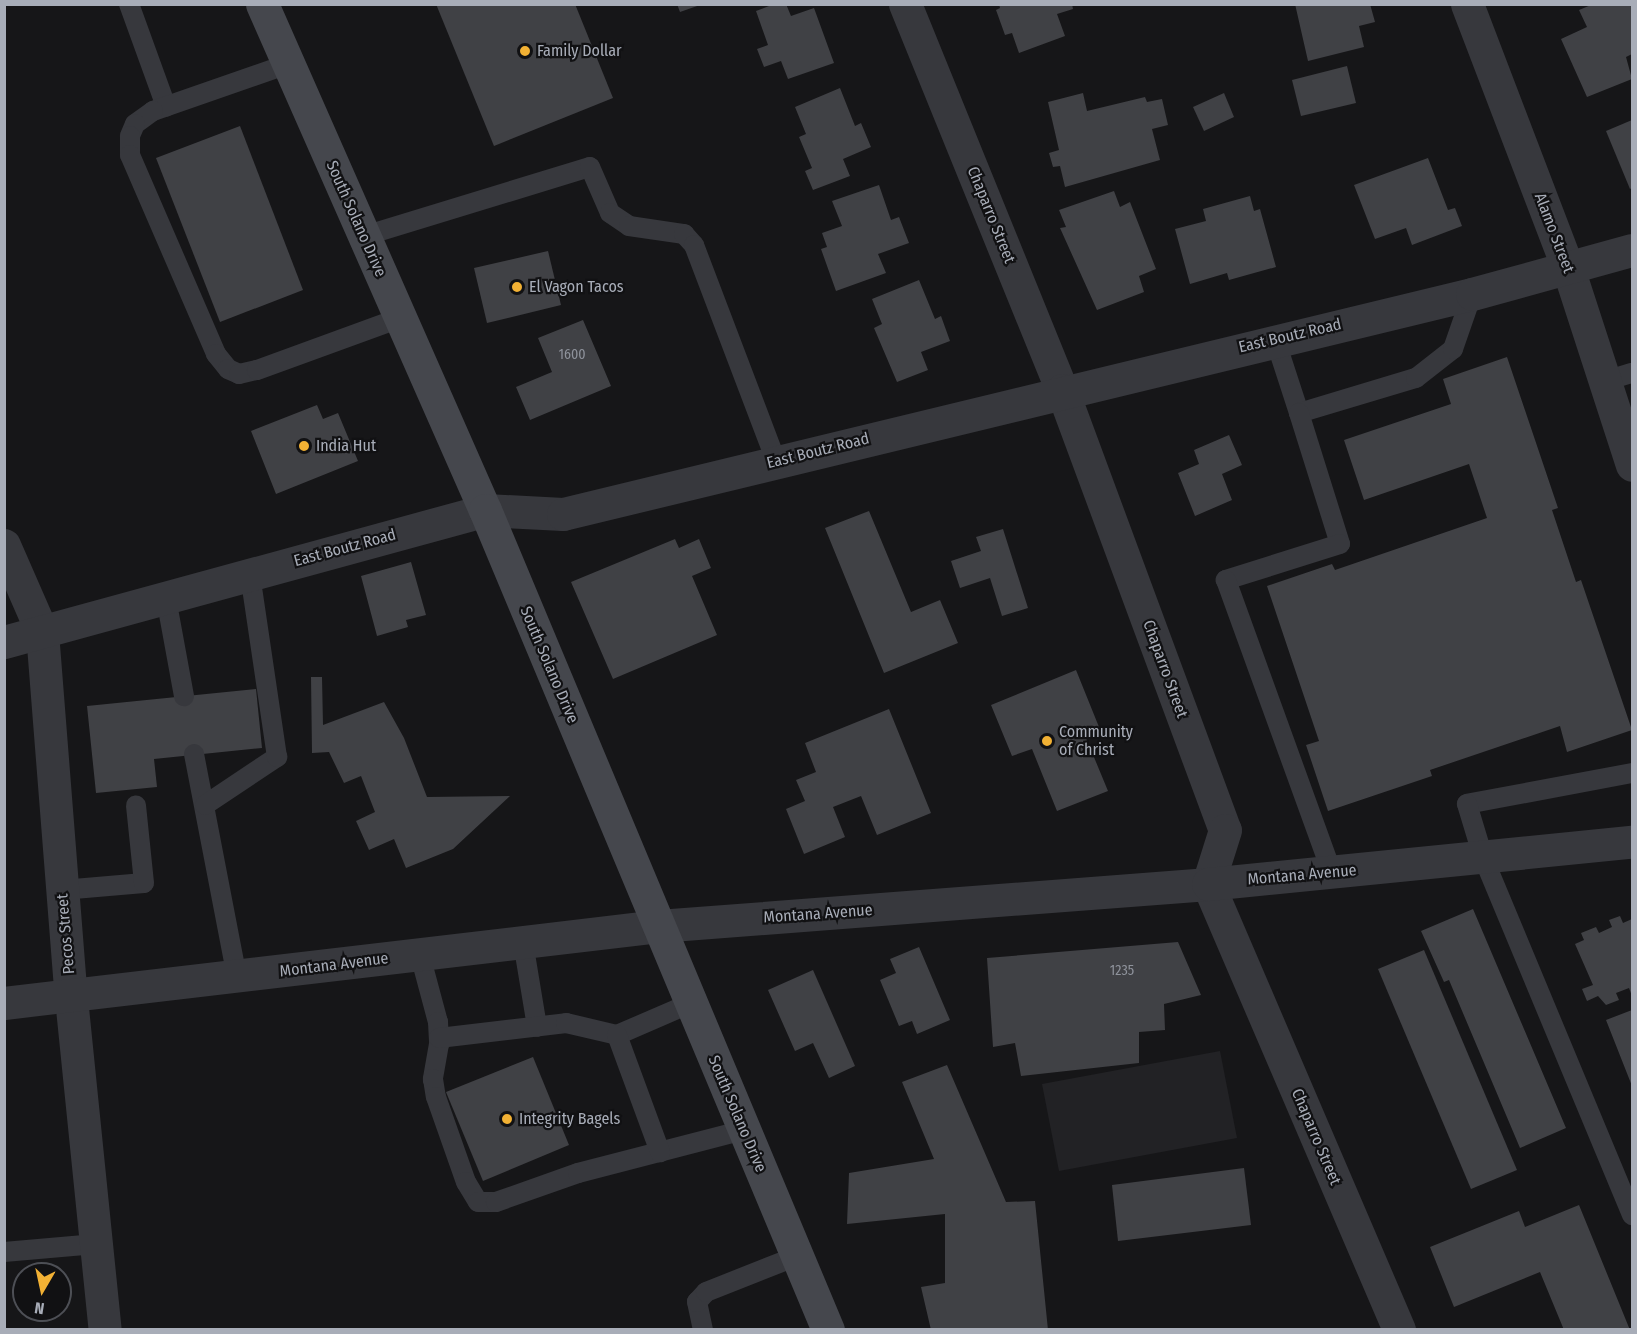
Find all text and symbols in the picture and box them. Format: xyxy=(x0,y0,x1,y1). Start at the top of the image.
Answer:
place label: Family Dollar xyxy=(537,41,622,61)
marker: Family Dollar xyxy=(518,44,532,58)
street label: South Solano Drive xyxy=(322,158,390,280)
street label: Chaparro Street xyxy=(963,164,1019,266)
street label: Alamo Street xyxy=(1530,190,1578,276)
place label: El Vagon Tacos xyxy=(529,277,624,297)
marker: El Vagon Tacos xyxy=(510,280,524,294)
street label: East Boutz Road xyxy=(1237,315,1343,357)
house number: 1600 xyxy=(559,347,585,363)
street label: East Boutz Road xyxy=(765,429,871,473)
place label: India Hut xyxy=(316,436,376,456)
marker: India Hut xyxy=(297,439,311,453)
street label: East Boutz Road xyxy=(292,525,398,571)
street label: South Solano Drive xyxy=(516,604,582,726)
street label: Chaparro Street xyxy=(1138,617,1192,721)
place label: Community of Christ xyxy=(1059,722,1133,760)
marker: Community of Christ xyxy=(1040,734,1054,748)
street label: Montana Avenue xyxy=(1247,861,1357,889)
street label: Pecos Street xyxy=(53,893,79,975)
street label: Montana Avenue xyxy=(763,901,873,927)
street label: Montana Avenue xyxy=(279,949,389,981)
house number: 1235 xyxy=(1110,963,1134,979)
street label: South Solano Drive xyxy=(704,1053,770,1175)
street label: Chaparro Street xyxy=(1287,1086,1345,1188)
place label: Integrity Bagels xyxy=(519,1109,620,1129)
marker: Integrity Bagels xyxy=(500,1112,514,1126)
north arrow xyxy=(12,1262,72,1322)
text: N xyxy=(33,1298,46,1318)

